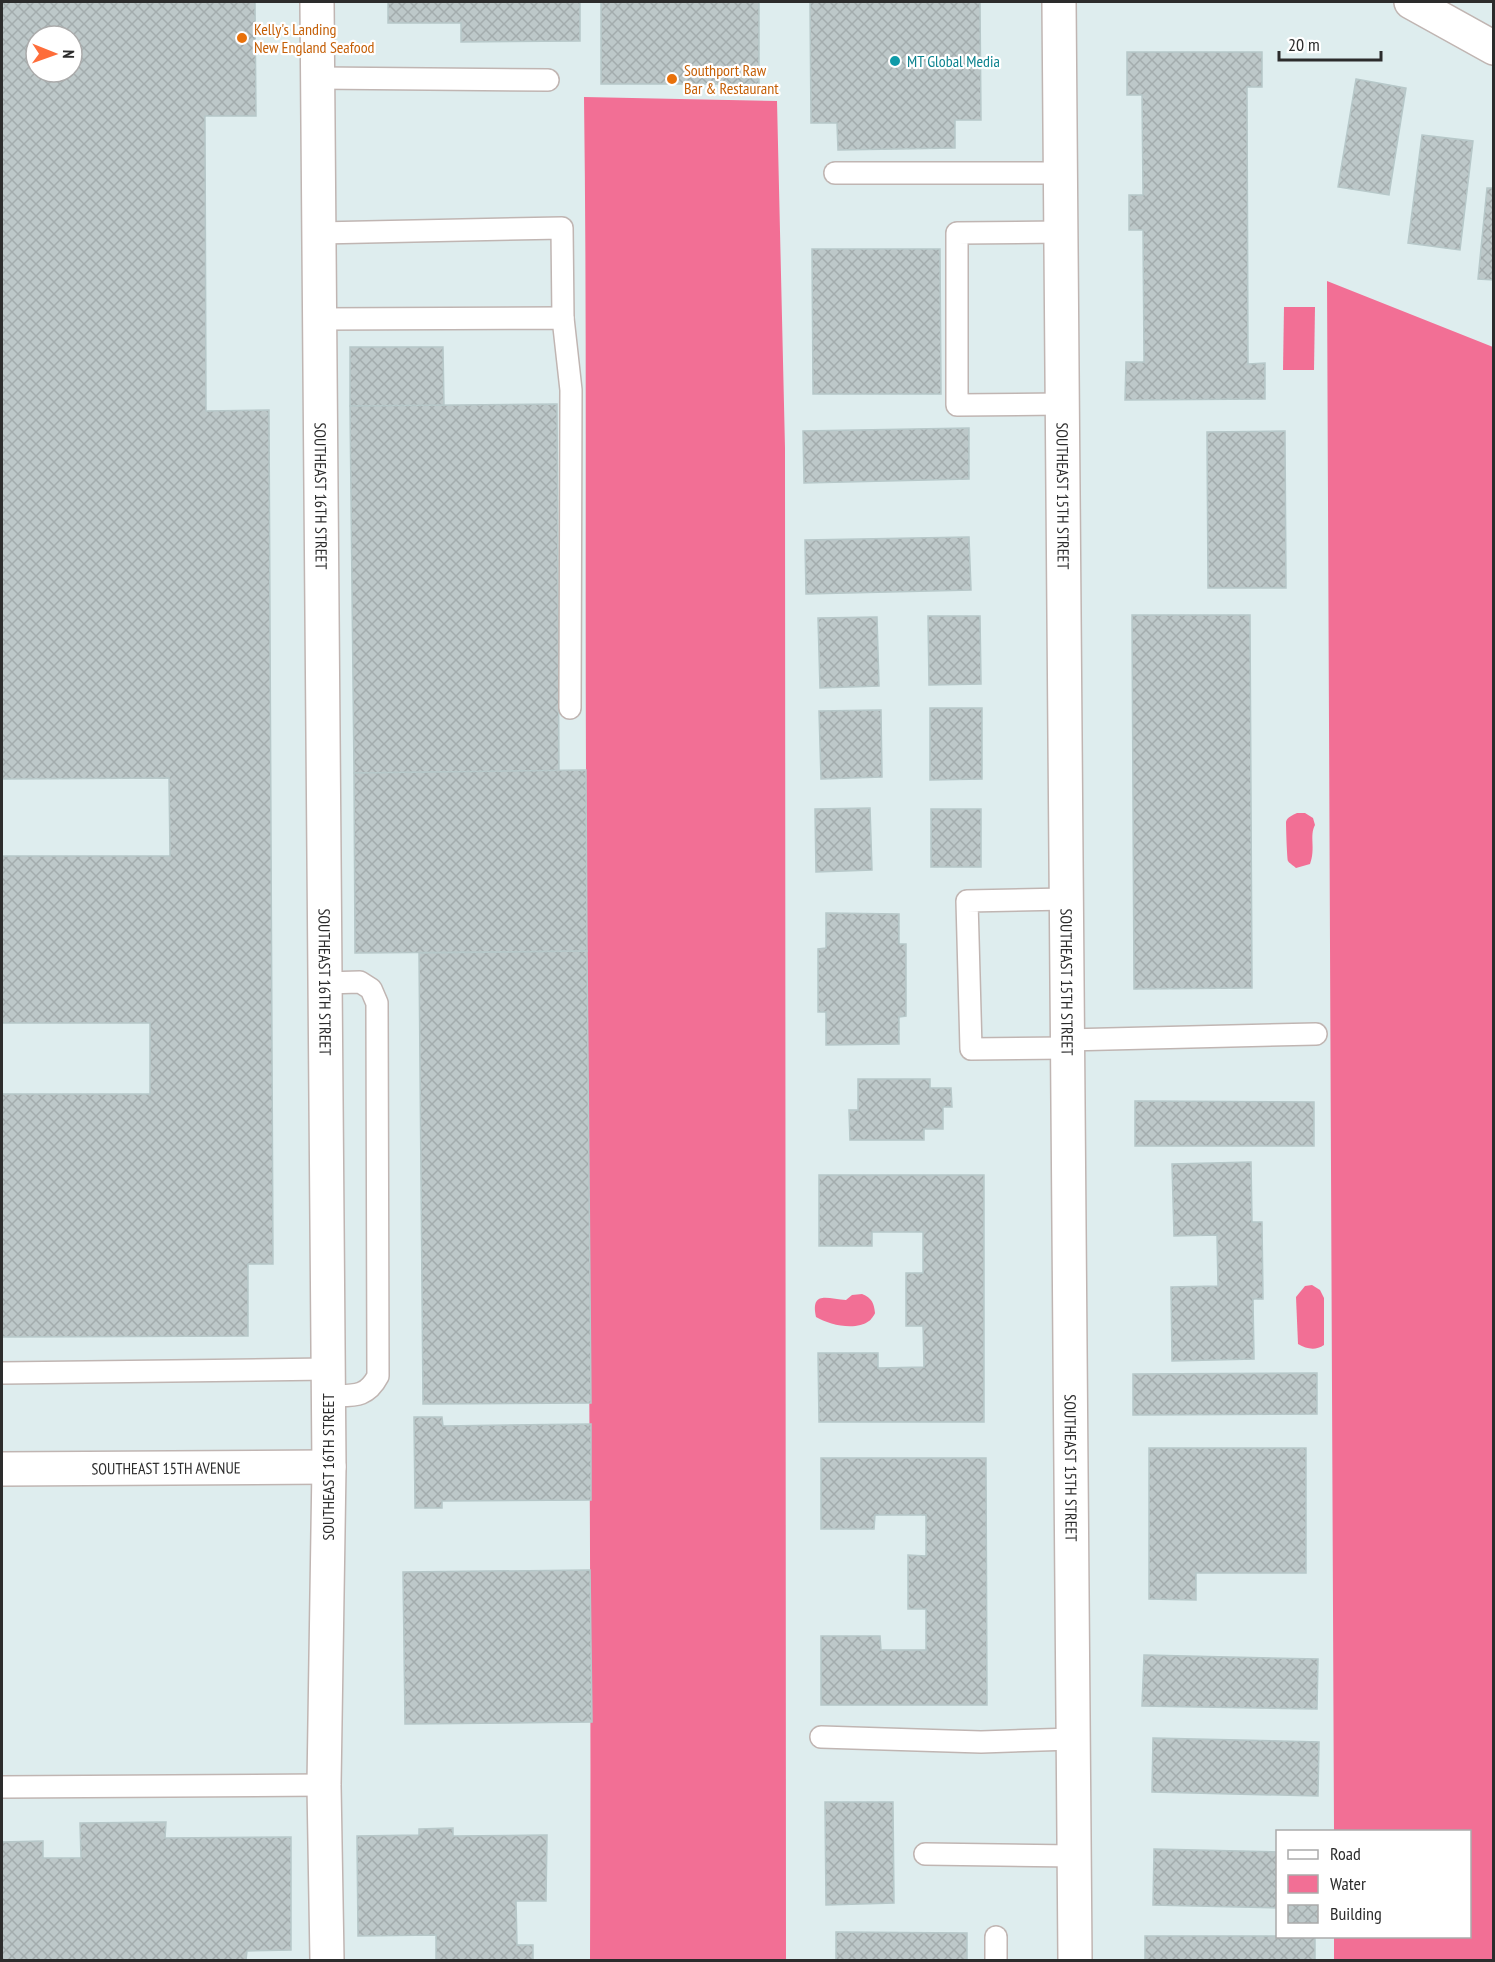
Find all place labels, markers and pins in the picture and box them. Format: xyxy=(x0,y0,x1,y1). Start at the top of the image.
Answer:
place label: Kelly's Landing New England Seafood xyxy=(254,19,375,57)
marker: Kelly's Landing New England Seafood xyxy=(235,31,249,45)
place label: MT Global Media xyxy=(907,51,1000,71)
marker: MT Global Media xyxy=(888,54,902,68)
place label: Southport Raw Bar & Restaurant xyxy=(684,60,779,98)
marker: Southport Raw Bar & Restaurant xyxy=(665,72,679,86)

